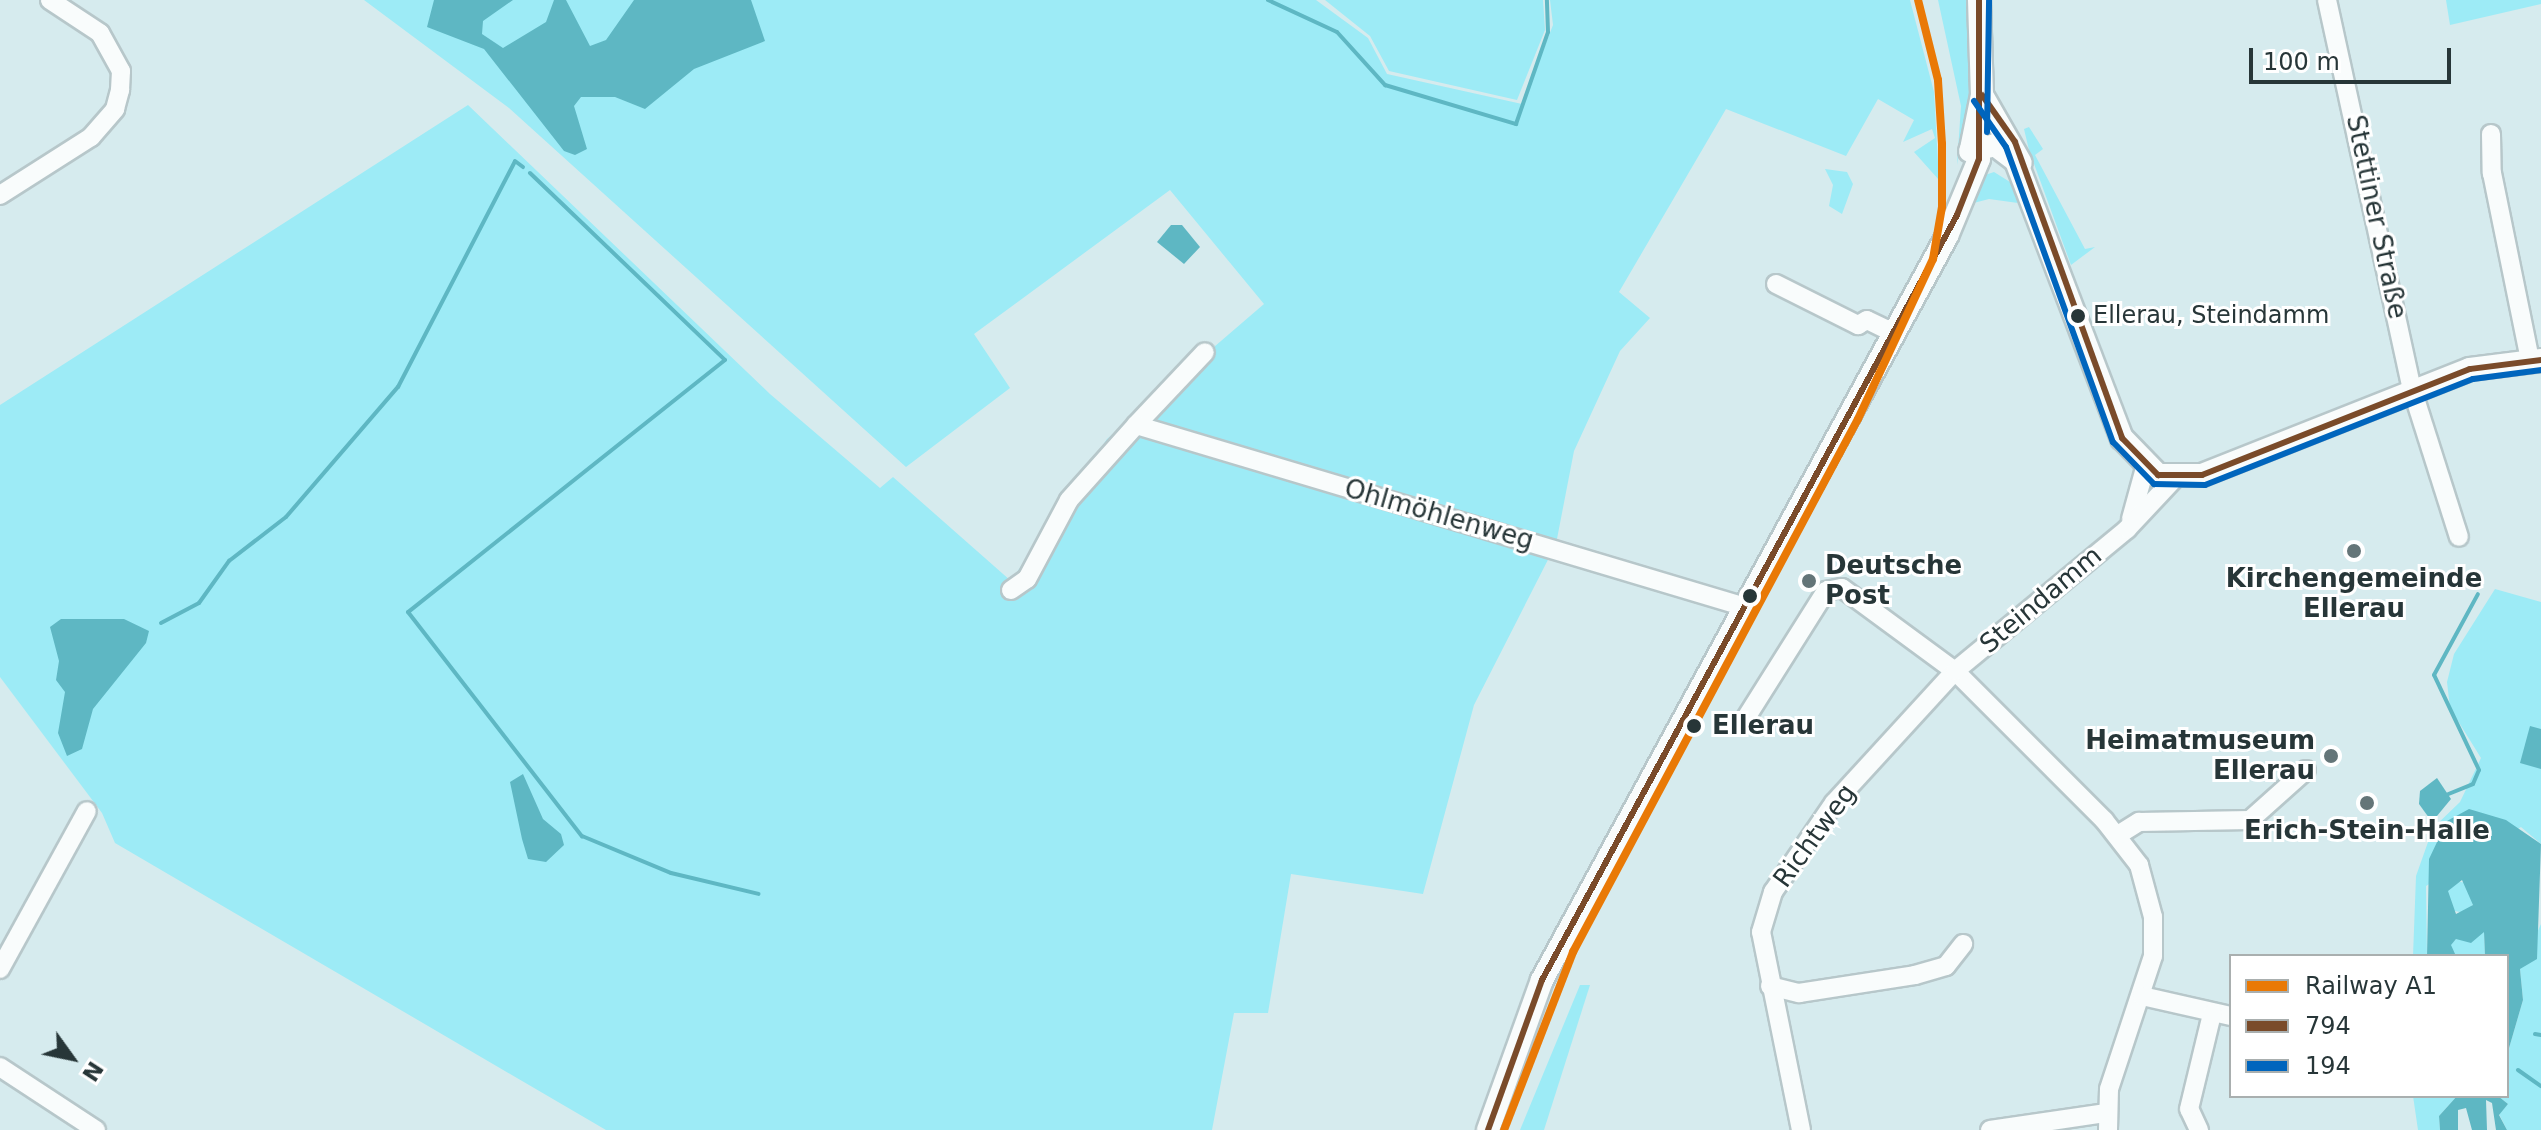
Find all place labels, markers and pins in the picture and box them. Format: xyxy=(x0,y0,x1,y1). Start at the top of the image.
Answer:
place label: Ellerau, Steindamm xyxy=(2093,302,2329,330)
marker: Ellerau, Steindamm xyxy=(2070,308,2086,324)
marker: Kirchengemeinde Ellerau xyxy=(2345,542,2363,560)
place label: Deutsche Post xyxy=(1825,550,1962,612)
place label: Kirchengemeinde Ellerau xyxy=(2226,563,2482,624)
marker: Deutsche Post xyxy=(1800,572,1818,590)
unlabelled marker xyxy=(1742,588,1758,604)
place label: Ellerau xyxy=(1712,710,1814,742)
marker: Ellerau xyxy=(1683,715,1705,737)
place label: Heimatmuseum Ellerau xyxy=(2085,725,2315,786)
marker: Heimatmuseum Ellerau xyxy=(2322,747,2340,765)
marker: Erich-Stein-Halle xyxy=(2358,794,2376,812)
place label: Erich-Stein-Halle xyxy=(2244,815,2490,847)

